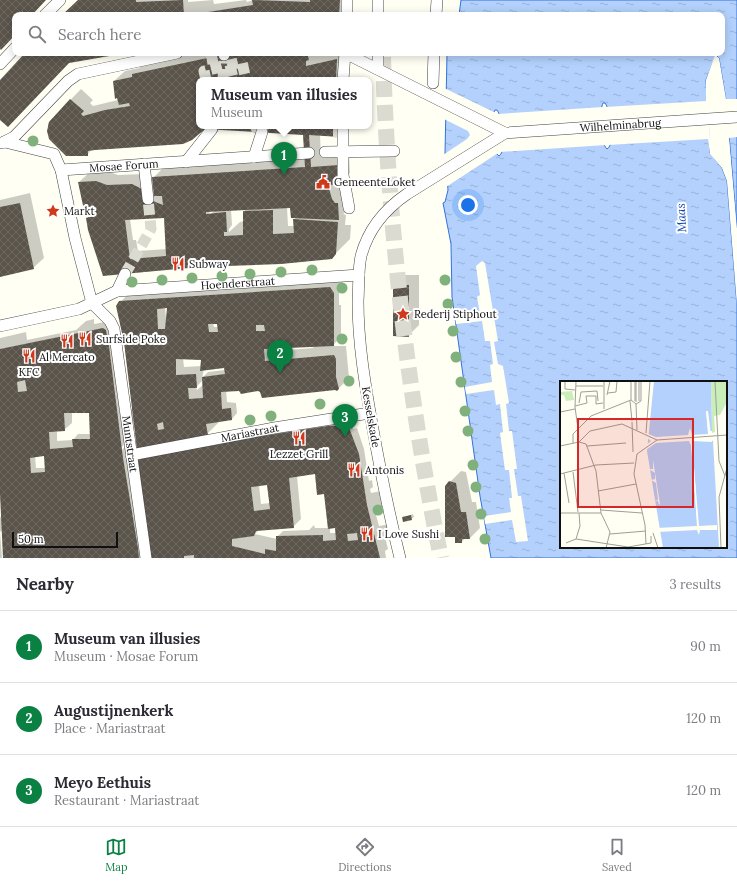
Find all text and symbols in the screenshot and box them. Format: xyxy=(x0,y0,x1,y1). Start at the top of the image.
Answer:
search box xyxy=(12,12,725,56)
icon: search xyxy=(26,23,48,45)
text: Search here xyxy=(58,25,141,44)
popup xyxy=(196,77,372,129)
text: Museum van illusies xyxy=(211,85,357,104)
text: Museum xyxy=(211,104,263,121)
street label: Wilhelminabrug xyxy=(579,115,663,135)
pin: 1 xyxy=(271,142,297,175)
street label: Mosae Forum xyxy=(89,156,159,175)
public building icon: GemeenteLoket xyxy=(315,174,331,190)
place label: GemeenteLoket xyxy=(334,175,416,189)
your location xyxy=(458,195,478,215)
place icon: Markt xyxy=(45,203,61,219)
water label: Maas xyxy=(673,203,689,233)
place label: Markt xyxy=(64,204,95,218)
restaurant icon: Subway xyxy=(170,256,186,272)
place label: Subway xyxy=(189,257,228,271)
street label: Hoenderstraat xyxy=(200,274,276,292)
place icon: Rederij Stiphout xyxy=(395,306,411,322)
place label: Rederij Stiphout xyxy=(414,307,498,321)
restaurant icon: Surfside Poke xyxy=(77,331,93,347)
place label: Surfside Poke xyxy=(96,332,166,346)
restaurant icon: Al Mercato xyxy=(59,333,75,349)
pin: 2 xyxy=(267,340,293,373)
restaurant icon: KFC xyxy=(21,348,37,364)
place label: Al Mercato xyxy=(38,350,95,364)
place label: KFC xyxy=(18,365,40,379)
inset map xyxy=(560,381,727,548)
street label: Kesselskade xyxy=(359,385,383,449)
pin: 3 xyxy=(332,404,358,437)
street label: Muntstraat xyxy=(119,415,141,474)
street label: Mariastraat xyxy=(220,420,281,445)
restaurant icon: Lezzet Grill xyxy=(291,430,307,446)
place label: Lezzet Grill xyxy=(270,447,328,461)
restaurant icon: Antonis xyxy=(346,462,362,478)
place label: Antonis xyxy=(364,463,404,477)
restaurant icon: I Love Sushi xyxy=(359,526,375,542)
place label: I Love Sushi xyxy=(378,527,439,541)
scale bar xyxy=(12,530,118,549)
text: 50 m xyxy=(18,532,44,546)
text: Nearby xyxy=(16,573,74,595)
text: 3 results xyxy=(669,576,721,593)
text: Museum van illusies xyxy=(54,629,200,648)
text: 1 xyxy=(26,638,32,655)
text: 90 m xyxy=(690,638,721,655)
text: Museum · Mosae Forum xyxy=(54,648,198,665)
text: Augustijnenkerk xyxy=(54,701,173,720)
text: 2 xyxy=(26,710,32,727)
text: 120 m xyxy=(686,710,721,727)
text: Place · Mariastraat xyxy=(54,720,166,737)
text: Meyo Eethuis xyxy=(54,773,151,792)
text: 3 xyxy=(25,782,33,799)
text: 120 m xyxy=(686,782,721,799)
text: Restaurant · Mariastraat xyxy=(54,792,199,809)
tab: Map xyxy=(105,836,128,874)
tab: Directions xyxy=(338,836,391,874)
tab: Saved xyxy=(602,836,632,874)

